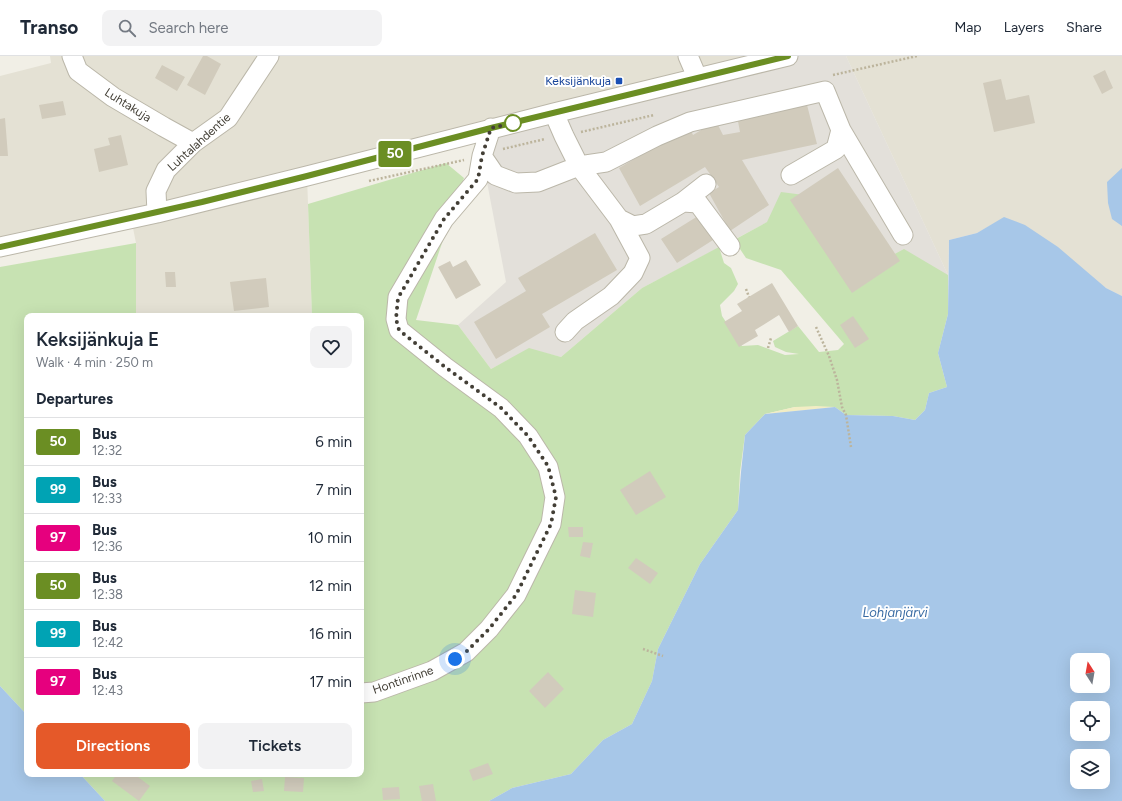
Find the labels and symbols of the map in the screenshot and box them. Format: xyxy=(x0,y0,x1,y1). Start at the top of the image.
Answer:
place label: Keksijänkuja xyxy=(545,74,611,88)
marker: Keksijänkuja xyxy=(614,76,624,86)
street label: Luhtakuja xyxy=(102,85,154,125)
street label: Luhtalahdentie xyxy=(165,110,234,174)
unlabelled marker xyxy=(504,114,522,132)
line badge: 50 xyxy=(377,141,413,167)
water label: Lohjanjärvi xyxy=(863,605,928,620)
your location xyxy=(445,649,465,669)
north arrow xyxy=(1070,653,1110,693)
street label: Hontinrinne xyxy=(371,663,436,697)

